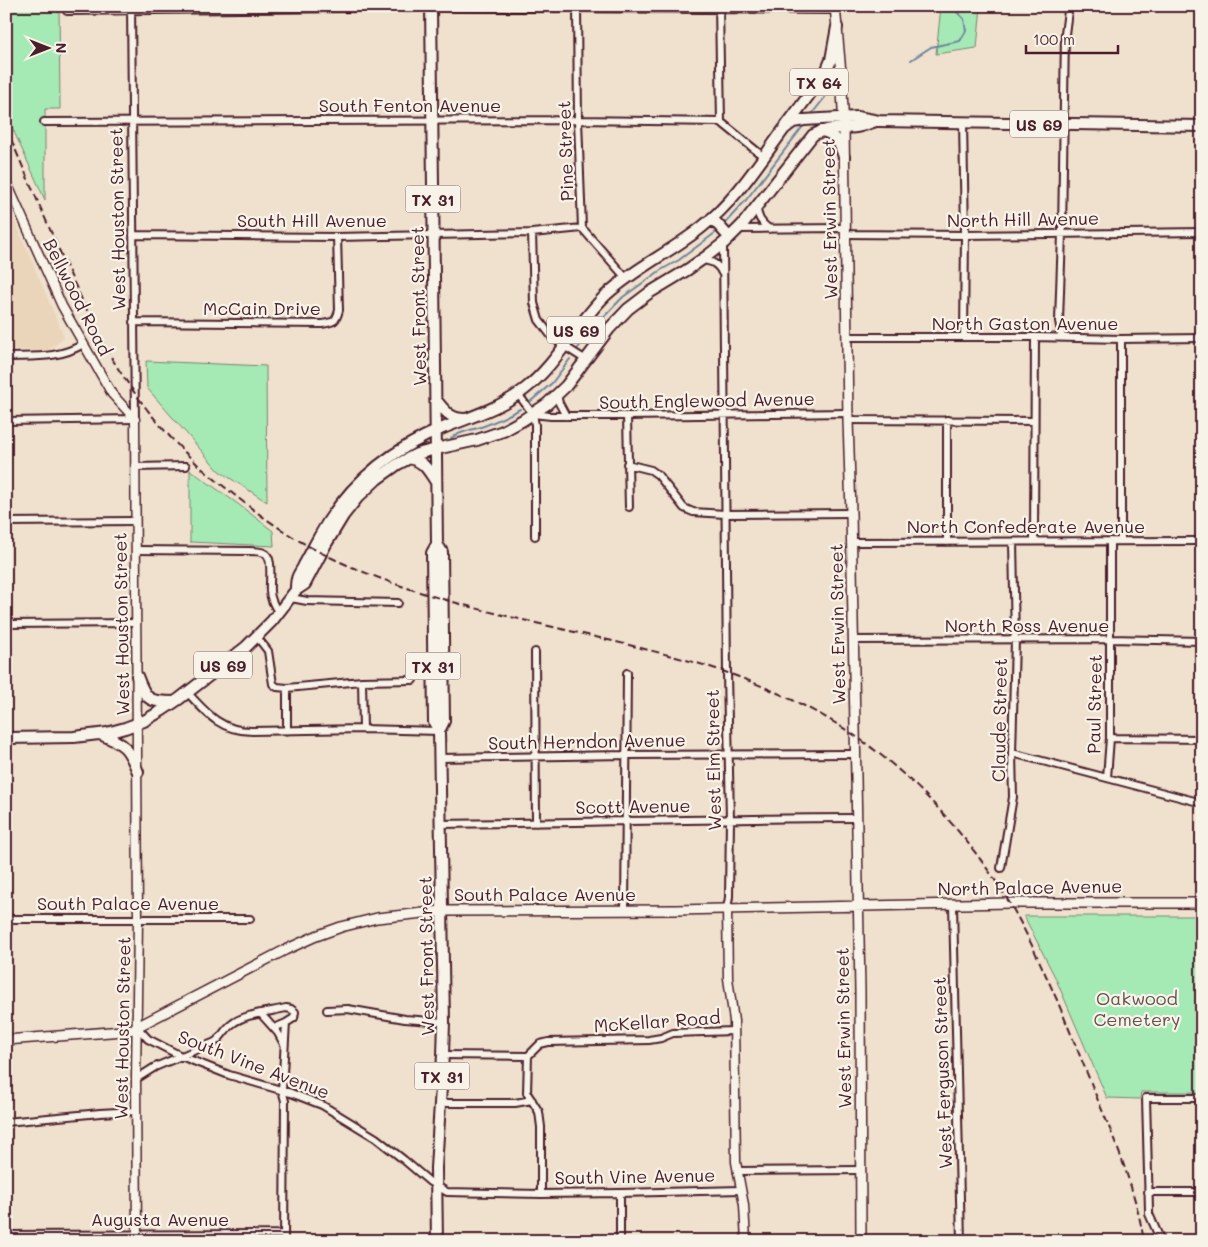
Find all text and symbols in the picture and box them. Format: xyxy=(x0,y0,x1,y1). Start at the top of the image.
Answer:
north arrow xyxy=(22,22,72,72)
scale bar xyxy=(1026,22,1118,54)
text: 100 m xyxy=(1033,29,1075,49)
text: N xyxy=(52,43,71,53)
road number: TX 64 xyxy=(790,68,848,95)
street label: South Fenton Avenue xyxy=(319,93,501,117)
street label: Pine Street xyxy=(551,100,579,202)
road number: US 69 xyxy=(1010,110,1068,138)
street label: West Houston Street xyxy=(103,127,131,311)
street label: West Erwin Street xyxy=(816,138,842,300)
road number: TX 31 xyxy=(406,185,460,212)
street label: North Hill Avenue xyxy=(947,206,1099,232)
street label: South Hill Avenue xyxy=(237,208,387,232)
street label: West Front Street xyxy=(405,226,431,386)
street label: Bellwood Road xyxy=(38,234,118,360)
street label: McCain Drive xyxy=(203,296,321,320)
street label: North Gaston Avenue xyxy=(932,311,1118,335)
road number: US 69 xyxy=(547,316,605,344)
street label: South Englewood Avenue xyxy=(599,386,815,414)
street label: North Confederate Avenue xyxy=(907,514,1145,538)
street label: West Houston Street xyxy=(107,532,135,716)
street label: West Erwin Street xyxy=(824,543,850,705)
street label: North Ross Avenue xyxy=(945,613,1109,637)
road number: US 69 xyxy=(194,652,252,678)
road number: TX 31 xyxy=(406,652,460,679)
street label: Paul Street xyxy=(1081,654,1107,754)
street label: Claude Street xyxy=(986,658,1012,782)
street label: West Elm Street xyxy=(700,689,726,831)
street label: South Herndon Avenue xyxy=(488,727,686,755)
street label: Scott Avenue xyxy=(575,793,691,819)
street label: North Palace Avenue xyxy=(938,873,1122,901)
street label: West Front Street xyxy=(413,876,439,1036)
street label: South Palace Avenue xyxy=(454,882,636,906)
street label: South Palace Avenue xyxy=(37,891,219,915)
street label: West Houston Street xyxy=(108,936,136,1120)
street label: West Erwin Street xyxy=(830,947,856,1109)
street label: West Ferguson Street xyxy=(927,976,957,1170)
park label: Oakwood Cemetery xyxy=(1094,986,1180,1031)
street label: McKellar Road xyxy=(593,1005,721,1037)
street label: South Vine Avenue xyxy=(175,1024,333,1104)
road number: TX 31 xyxy=(414,1062,470,1090)
street label: South Vine Avenue xyxy=(554,1163,716,1189)
street label: Augusta Avenue xyxy=(91,1207,229,1231)

